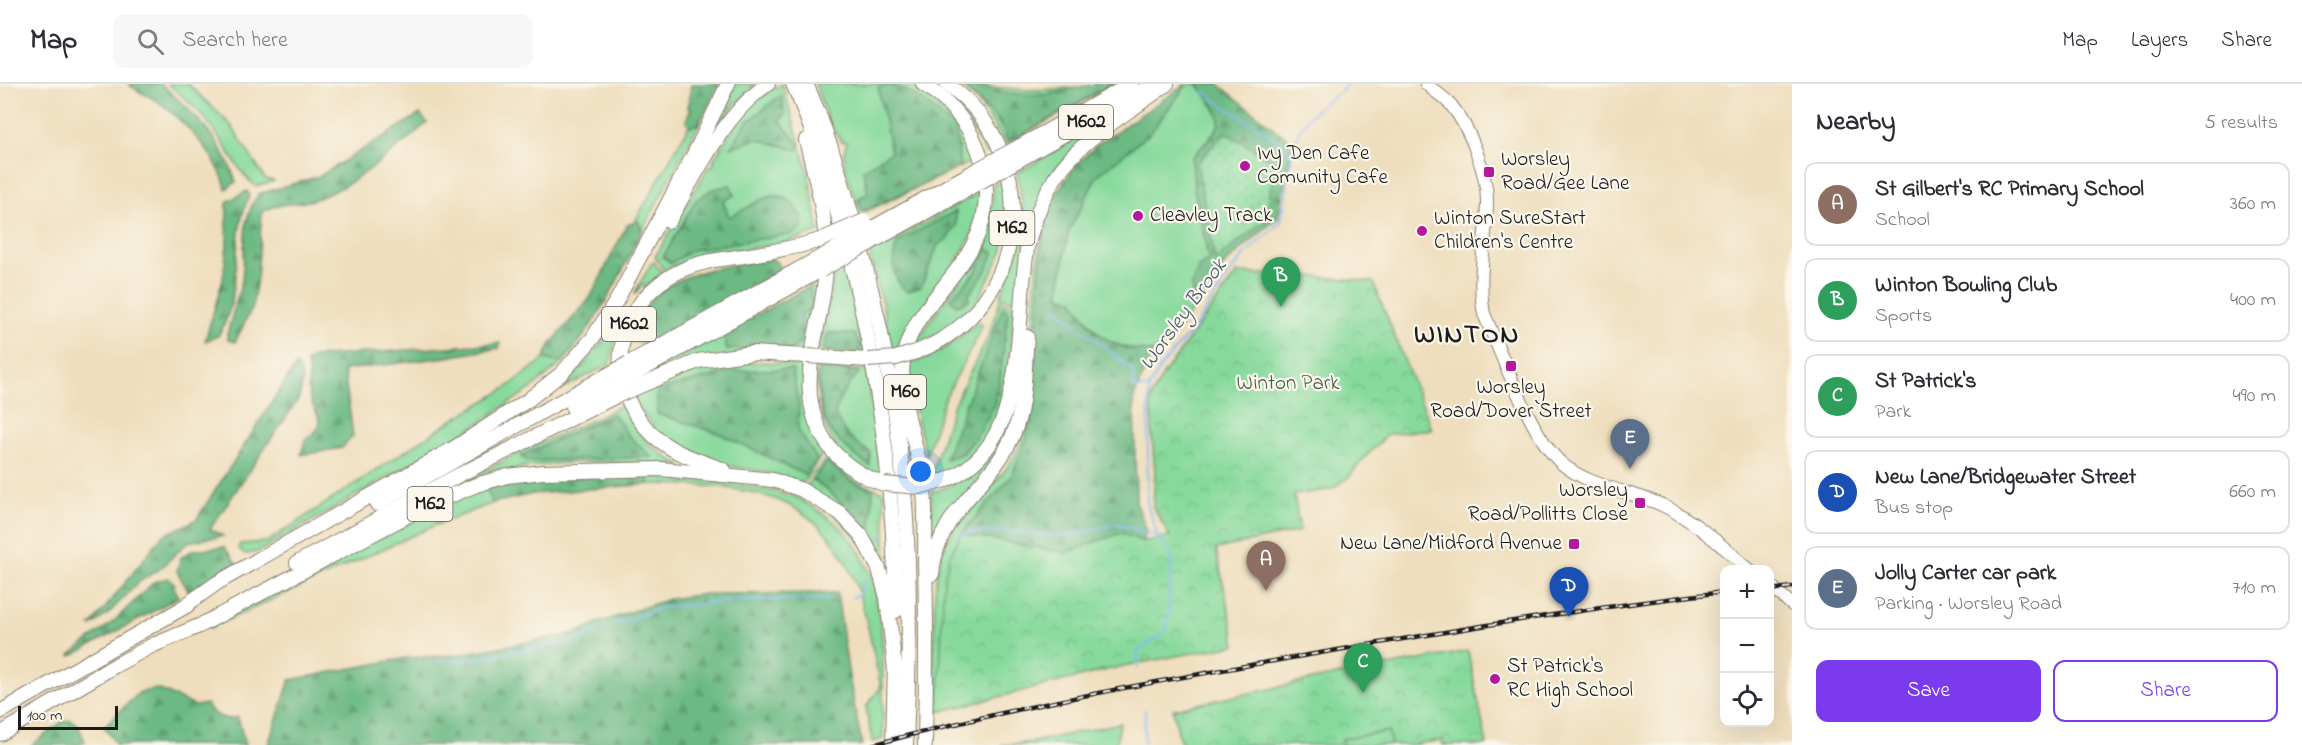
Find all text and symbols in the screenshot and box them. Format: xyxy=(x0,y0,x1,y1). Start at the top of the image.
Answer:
search box xyxy=(113,14,533,68)
text: Map xyxy=(30,21,77,62)
icon: search xyxy=(134,25,167,58)
text: Search here xyxy=(182,25,288,57)
text: Map xyxy=(2062,26,2098,56)
text: Layers xyxy=(2131,26,2188,56)
text: Share xyxy=(2221,26,2272,56)
text: Nearby xyxy=(1816,104,1895,142)
road number: M602 xyxy=(1059,105,1113,139)
text: 5 results xyxy=(2205,109,2278,138)
place label: Ivy Den Cafe Comunity Cafe xyxy=(1257,139,1388,195)
place label: Worsley Road/Gee Lane xyxy=(1501,145,1630,199)
marker: Ivy Den Cafe Comunity Cafe xyxy=(1238,159,1252,173)
marker: Worsley Road/Gee Lane xyxy=(1482,165,1496,179)
text: St Gilbert's RC Primary School xyxy=(1875,174,2144,206)
text: A xyxy=(1831,190,1844,219)
text: 360 m xyxy=(2230,190,2276,219)
place label: Cleavley Track xyxy=(1150,201,1273,233)
place label: Winton SureStart Children's Centre xyxy=(1434,204,1586,258)
text: School xyxy=(1875,206,1930,235)
marker: Cleavley Track xyxy=(1131,209,1145,223)
road number: M62 xyxy=(990,211,1034,245)
marker: Winton SureStart Children's Centre xyxy=(1415,224,1429,238)
water label: Worsley Brook xyxy=(1132,251,1236,378)
pin: B xyxy=(1262,258,1300,307)
text: Winton Bowling Club xyxy=(1875,270,2057,302)
text: B xyxy=(1831,286,1844,315)
text: 400 m xyxy=(2230,286,2276,315)
text: Sports xyxy=(1875,302,1932,331)
road number: M602 xyxy=(602,307,656,341)
district label: WINTON xyxy=(1414,316,1520,355)
marker: Worsley Road/Dover Street xyxy=(1504,359,1518,373)
text: St Patrick's xyxy=(1875,366,1976,398)
park label: Winton Park xyxy=(1237,369,1340,399)
place label: Worsley Road/Dover Street xyxy=(1430,373,1592,427)
road number: M60 xyxy=(884,375,926,409)
text: C xyxy=(1832,382,1843,411)
text: 490 m xyxy=(2233,382,2276,411)
text: Park xyxy=(1875,398,1911,427)
pin: E xyxy=(1610,420,1650,469)
your location xyxy=(906,457,935,486)
text: New Lane/Bridgewater Street xyxy=(1875,462,2136,494)
place label: Worsley Road/Pollitts Close xyxy=(1468,476,1629,530)
text: D xyxy=(1830,478,1845,507)
text: 660 m xyxy=(2229,478,2276,507)
road number: M62 xyxy=(408,487,452,521)
text: Bus stop xyxy=(1875,494,1953,523)
marker: Worsley Road/Pollitts Close xyxy=(1633,496,1647,510)
place label: New Lane/Midford Avenue xyxy=(1340,529,1563,559)
marker: New Lane/Midford Avenue xyxy=(1567,537,1581,551)
pin: A xyxy=(1246,542,1286,591)
text: Jolly Carter car park xyxy=(1875,558,2056,590)
map controls xyxy=(1720,565,1774,727)
button: + xyxy=(1720,565,1774,619)
pin: D xyxy=(1550,568,1588,617)
text: E xyxy=(1831,574,1844,603)
text: 710 m xyxy=(2232,574,2276,603)
text: Parking · Worsley Road xyxy=(1875,590,2062,619)
button: − xyxy=(1720,619,1774,673)
pin: C xyxy=(1344,644,1382,693)
place label: St Patrick's RC High School xyxy=(1507,652,1633,708)
button: Save xyxy=(1816,660,2041,722)
button: Share xyxy=(2053,660,2278,722)
marker: St Patrick's RC High School xyxy=(1488,672,1502,686)
button: locate xyxy=(1720,673,1774,727)
scale bar xyxy=(18,703,118,730)
text: 100 m xyxy=(27,704,62,728)

